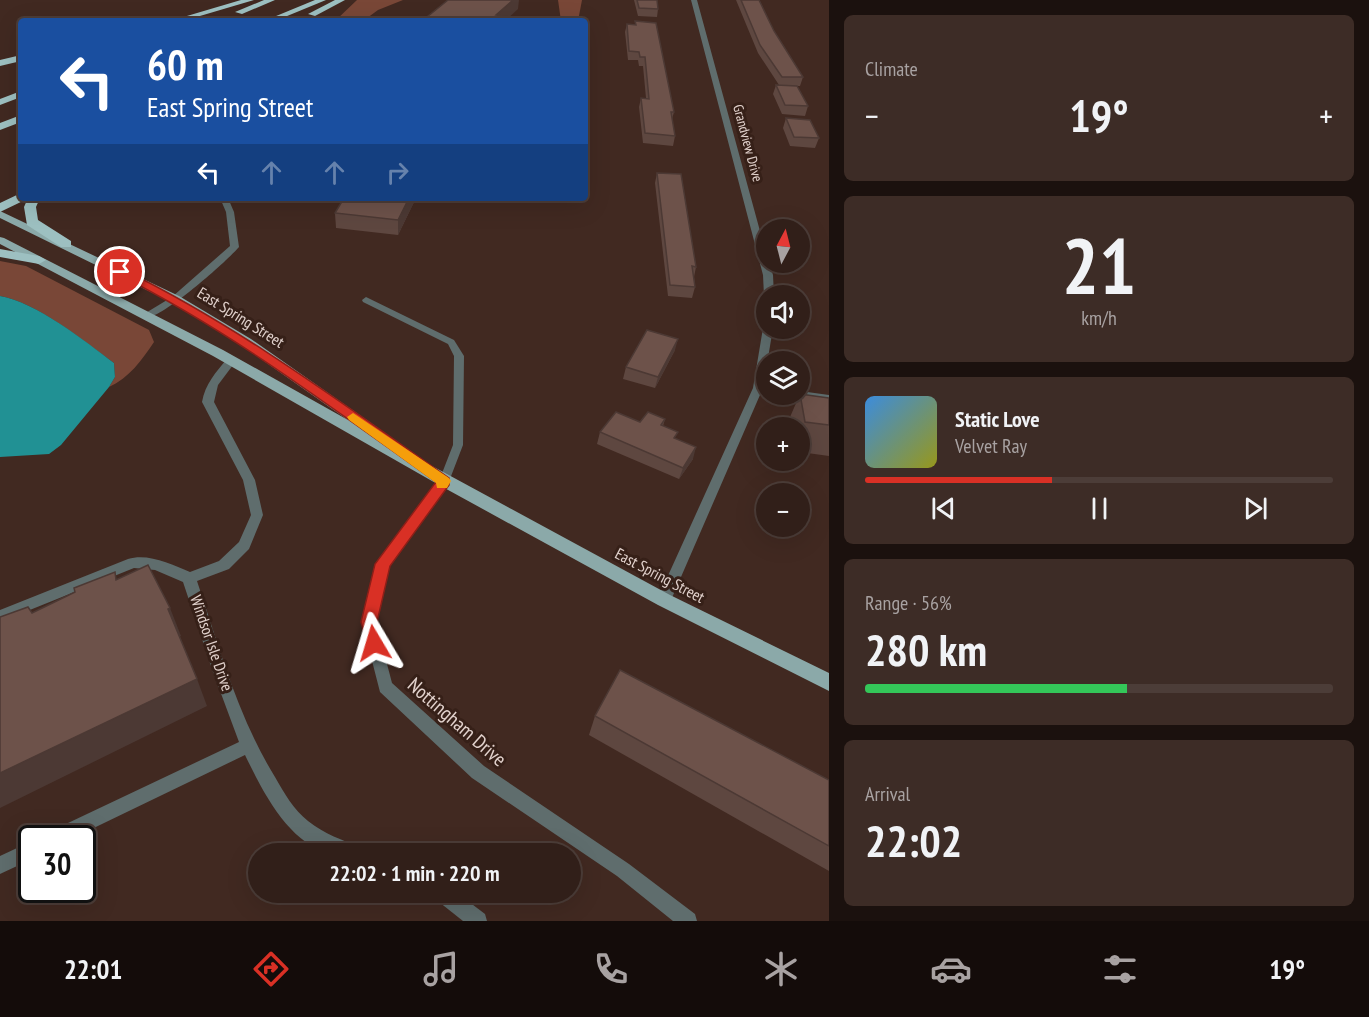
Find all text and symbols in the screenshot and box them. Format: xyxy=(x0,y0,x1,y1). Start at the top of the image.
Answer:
text: 60 m xyxy=(147,37,224,92)
icon: left xyxy=(48,42,126,120)
text: Climate xyxy=(865,56,918,82)
text: 19° xyxy=(1069,86,1129,144)
text: East Spring Street xyxy=(147,90,313,124)
text: − xyxy=(865,94,879,137)
text: + xyxy=(1319,94,1333,137)
street label: Grandview Drive xyxy=(729,102,767,184)
icon: left xyxy=(192,156,225,189)
icon: ahead xyxy=(255,156,288,189)
icon: ahead xyxy=(318,156,351,189)
icon: right xyxy=(381,156,414,189)
text: 21 xyxy=(1062,215,1136,316)
north arrow xyxy=(756,219,810,273)
map controls xyxy=(756,219,810,537)
pin xyxy=(94,246,145,297)
icon: arrive xyxy=(103,255,136,288)
street label: East Spring Street xyxy=(194,282,289,352)
button: sound xyxy=(756,285,810,339)
text: km/h xyxy=(1081,305,1117,331)
button: layers xyxy=(756,351,810,405)
text: Static Love xyxy=(955,405,1040,433)
button: + xyxy=(756,417,810,471)
text: Velvet Ray xyxy=(955,433,1027,459)
button: − xyxy=(756,483,810,537)
icon: previous xyxy=(927,492,960,525)
icon: pause xyxy=(1083,492,1116,525)
icon: next xyxy=(1239,492,1272,525)
street label: East Spring Street xyxy=(612,543,709,607)
text: Range · 56% xyxy=(865,590,952,616)
street label: Windsor Isle Drive xyxy=(186,592,238,694)
position arrow xyxy=(342,611,406,675)
text: 280 km xyxy=(865,620,987,678)
street label: Nottingham Drive xyxy=(402,672,512,772)
text: Arrival xyxy=(865,781,910,807)
text: 22:02 xyxy=(865,811,962,869)
speed limit sign: 30 xyxy=(18,825,96,903)
text: 22:02 · 1 min · 220 m xyxy=(329,859,500,887)
icon: directions xyxy=(250,948,292,990)
icon: music xyxy=(420,948,462,990)
icon: phone xyxy=(590,948,632,990)
icon: climate xyxy=(760,948,802,990)
icon: car xyxy=(930,948,972,990)
icon: filters xyxy=(1099,948,1141,990)
text: 22:01 xyxy=(64,952,122,986)
text: 19° xyxy=(1269,952,1305,986)

